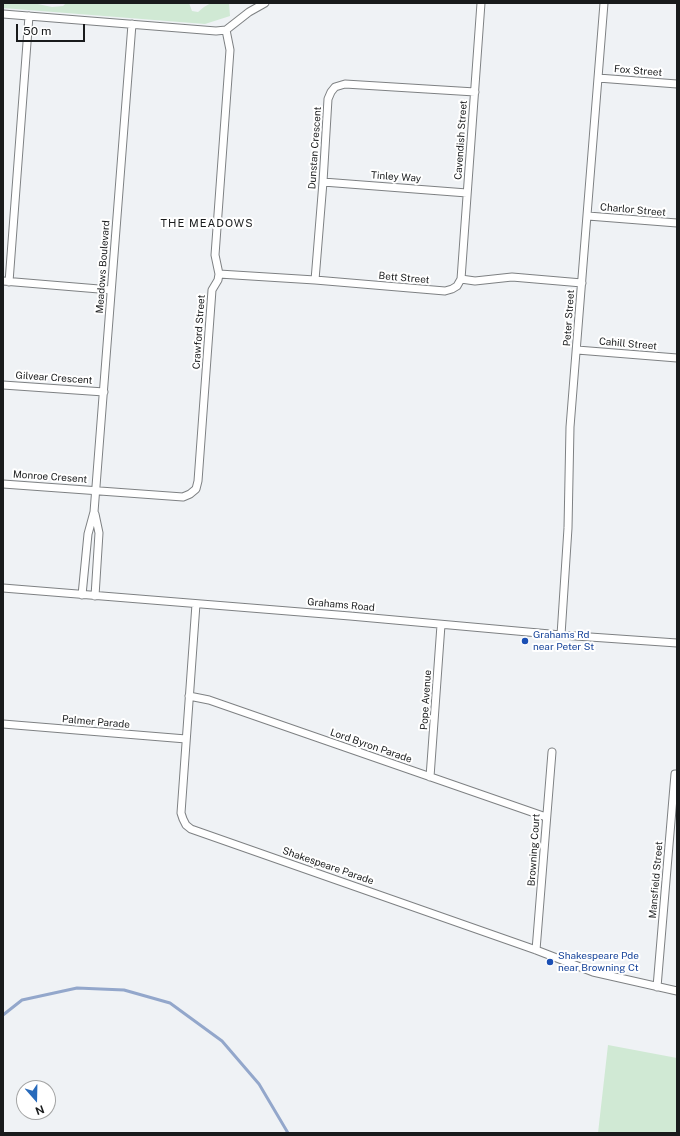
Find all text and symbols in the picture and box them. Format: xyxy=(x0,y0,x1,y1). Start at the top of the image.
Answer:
scale bar xyxy=(18,16,87,42)
text: 50 m xyxy=(23,24,51,38)
street label: Fox Street xyxy=(613,63,663,79)
street label: Cavendish Street xyxy=(452,100,470,180)
street label: Dunstan Crescent xyxy=(306,106,324,190)
street label: Tinley Way xyxy=(371,169,421,185)
street label: Charlor Street xyxy=(600,201,666,219)
district label: THE MEADOWS xyxy=(161,217,253,231)
street label: Meadows Boulevard xyxy=(94,220,112,314)
street label: Bett Street xyxy=(378,270,430,286)
street label: Peter Street xyxy=(561,289,577,347)
street label: Crawford Street xyxy=(190,294,208,370)
street label: Cahill Street xyxy=(598,335,658,353)
street label: Gilvear Crescent xyxy=(15,369,93,387)
street label: Monroe Cresent xyxy=(13,468,87,486)
street label: Grahams Road xyxy=(307,596,375,614)
place label: Grahams Rd near Peter St xyxy=(533,629,594,652)
marker: Grahams Rd near Peter St xyxy=(520,636,530,646)
street label: Pope Avenue xyxy=(418,669,434,731)
street label: Palmer Parade xyxy=(62,713,130,731)
street label: Lord Byron Parade xyxy=(328,726,414,766)
street label: Browning Court xyxy=(525,813,543,887)
street label: Mansfield Street xyxy=(647,841,665,919)
street label: Shakespeare Parade xyxy=(281,845,375,887)
place label: Shakespeare Pde near Browning Ct xyxy=(558,950,639,974)
marker: Shakespeare Pde near Browning Ct xyxy=(545,957,555,967)
north arrow xyxy=(16,1080,56,1120)
text: N xyxy=(34,1103,46,1117)

